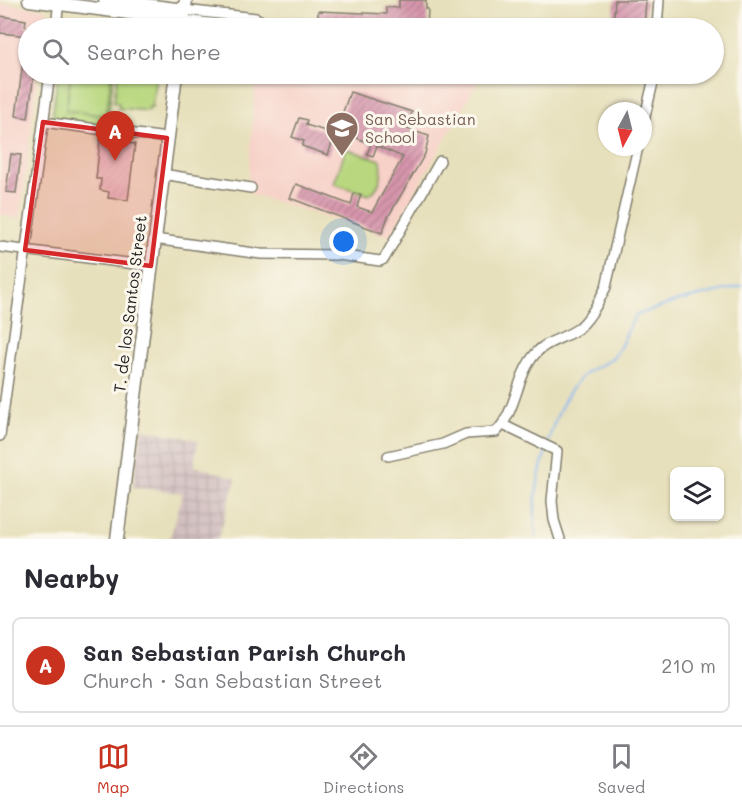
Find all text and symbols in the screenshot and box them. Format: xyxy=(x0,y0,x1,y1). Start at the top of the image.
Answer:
search box xyxy=(18,18,724,84)
icon: search xyxy=(39,35,72,68)
text: Search here xyxy=(87,37,221,66)
north arrow xyxy=(598,102,652,156)
place label: San Sebastian School xyxy=(365,108,476,147)
school or university icon: San Sebastian School xyxy=(324,110,360,157)
pin: A xyxy=(96,112,134,161)
street label: T. de los Santos Street xyxy=(108,214,151,394)
your location xyxy=(329,227,358,256)
map controls xyxy=(670,467,724,521)
button: layers xyxy=(670,467,724,521)
text: Nearby xyxy=(24,561,119,595)
text: San Sebastian Parish Church xyxy=(83,638,406,667)
text: A xyxy=(39,652,52,678)
text: 210 m xyxy=(661,652,716,678)
text: Church · San Sebastian Street xyxy=(83,667,382,693)
tab: Map xyxy=(97,740,130,797)
tab: Directions xyxy=(323,740,404,797)
tab: Saved xyxy=(598,740,645,797)

